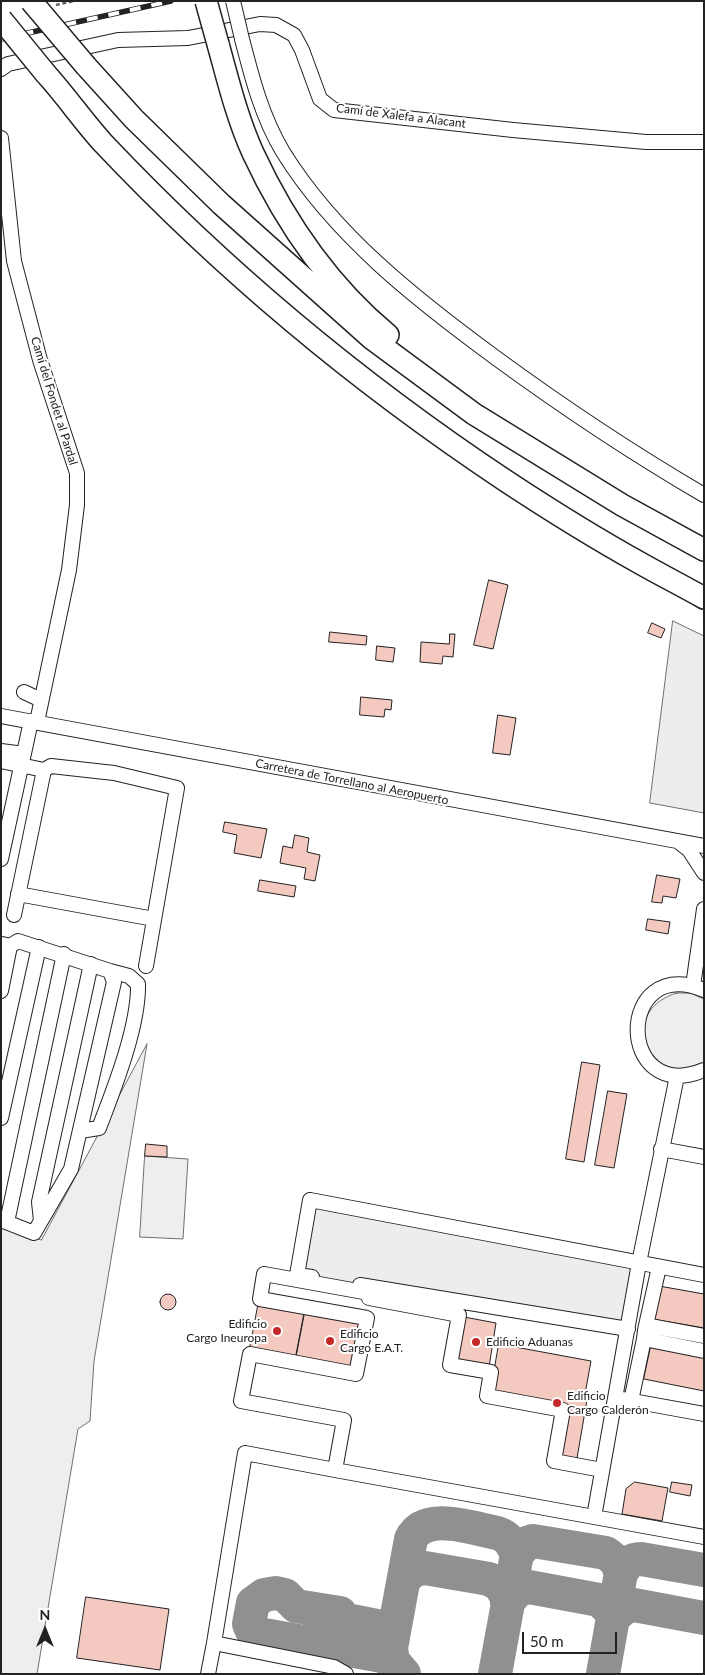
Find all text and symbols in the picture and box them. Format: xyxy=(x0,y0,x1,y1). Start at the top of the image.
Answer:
street label: Camí de Xalefa a Alacant xyxy=(335,101,467,131)
street label: Camí del Fondet al Pardal xyxy=(28,335,80,467)
street label: Carretera de Torrellano al Aeropuerto xyxy=(254,756,450,808)
place label: Edificio Cargo Ineuropa xyxy=(186,1317,267,1345)
marker: Edificio Cargo Ineuropa xyxy=(271,1325,283,1337)
place label: Edificio Cargo E.A.T. xyxy=(340,1327,403,1355)
marker: Edificio Cargo E.A.T. xyxy=(324,1335,336,1347)
place label: Edificio Aduanas xyxy=(486,1335,573,1349)
marker: Edificio Aduanas xyxy=(470,1336,482,1348)
place label: Edificio Cargo Calderón xyxy=(567,1389,649,1417)
marker: Edificio Cargo Calderón xyxy=(551,1397,563,1409)
north arrow xyxy=(20,1605,70,1655)
text: N xyxy=(40,1606,50,1623)
scale bar xyxy=(525,1622,620,1654)
text: 50 m xyxy=(530,1632,564,1650)

